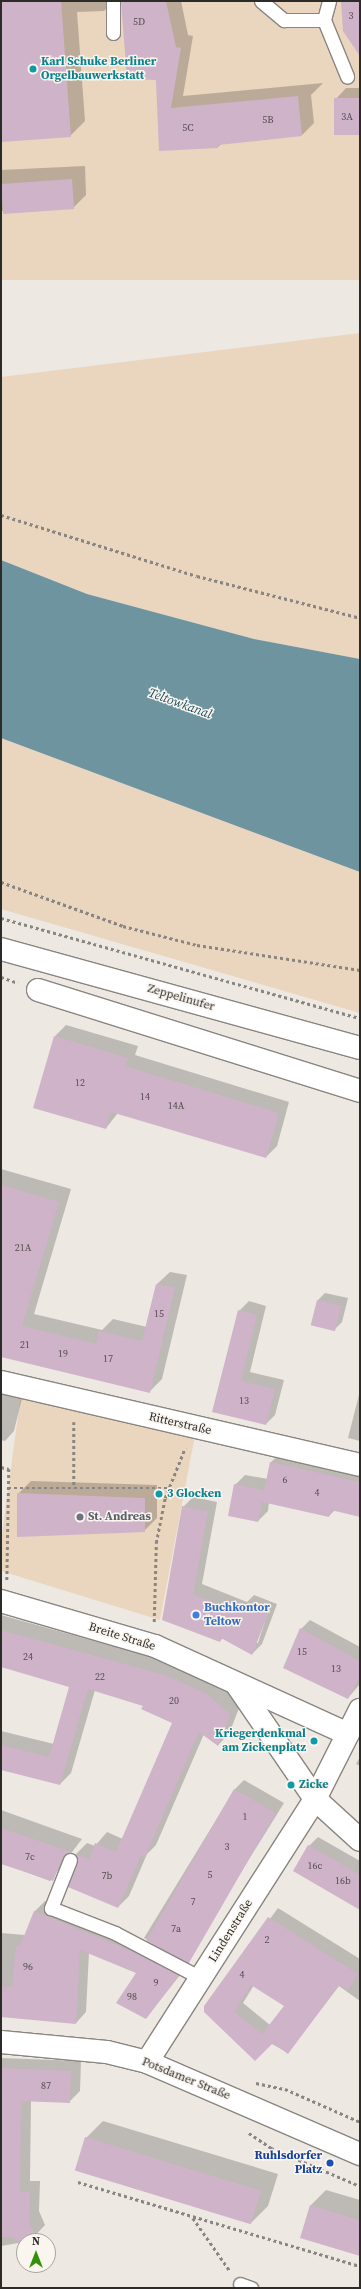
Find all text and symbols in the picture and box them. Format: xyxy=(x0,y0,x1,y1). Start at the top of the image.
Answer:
house number: 3 xyxy=(349,10,353,22)
house number: 5D xyxy=(133,16,145,28)
place label: Karl Schuke Berliner Orgelbauwerkstatt xyxy=(41,55,156,83)
marker: Karl Schuke Berliner Orgelbauwerkstatt xyxy=(28,64,38,74)
house number: 3A xyxy=(341,111,353,123)
house number: 5B xyxy=(262,114,274,126)
house number: 5C xyxy=(182,122,194,134)
water label: Teltowkanal xyxy=(146,685,214,723)
street label: Zeppelinufer xyxy=(146,982,216,1014)
house number: 12 xyxy=(75,1077,85,1089)
house number: 14 xyxy=(140,1091,150,1103)
house number: 14A xyxy=(168,1100,184,1112)
house number: 21A xyxy=(15,1242,31,1254)
house number: 15 xyxy=(154,1308,164,1320)
house number: 21 xyxy=(20,1339,30,1351)
house number: 19 xyxy=(58,1348,68,1360)
house number: 17 xyxy=(103,1353,113,1365)
house number: 13 xyxy=(239,1395,249,1407)
street label: Ritterstraße xyxy=(147,1410,213,1438)
house number: 6 xyxy=(283,1474,287,1486)
place label: 3 Glocken xyxy=(167,1487,221,1501)
house number: 4 xyxy=(315,1487,319,1499)
marker: 3 Glocken xyxy=(154,1489,164,1499)
place label: St. Andreas xyxy=(88,1510,151,1524)
marker: St. Andreas xyxy=(75,1512,85,1522)
place label: Buchkontor Teltow xyxy=(204,1601,270,1629)
marker: Buchkontor Teltow xyxy=(191,1610,201,1620)
street label: Breite Straße xyxy=(87,1620,157,1654)
house number: 15 xyxy=(297,1646,307,1658)
house number: 24 xyxy=(23,1651,33,1663)
house number: 13 xyxy=(331,1663,341,1675)
house number: 22 xyxy=(95,1671,105,1683)
house number: 20 xyxy=(169,1695,179,1707)
place label: Kriegerdenkmal am Zickenplatz xyxy=(215,1727,306,1755)
marker: Kriegerdenkmal am Zickenplatz xyxy=(309,1736,319,1746)
place label: Zicke xyxy=(299,1778,329,1792)
marker: Zicke xyxy=(286,1780,296,1790)
house number: 1 xyxy=(243,1811,247,1823)
house number: 3 xyxy=(225,1841,229,1853)
house number: 7c xyxy=(25,1851,35,1863)
house number: 16c xyxy=(308,1860,322,1872)
house number: 5 xyxy=(208,1869,212,1881)
house number: 7b xyxy=(102,1870,112,1882)
house number: 16b xyxy=(335,1875,351,1887)
house number: 7 xyxy=(191,1896,195,1908)
street label: Lindenstraße xyxy=(206,1897,256,1965)
house number: 7a xyxy=(171,1923,181,1935)
house number: 2 xyxy=(265,1934,269,1946)
house number: 96 xyxy=(23,1961,33,1973)
house number: 4 xyxy=(240,1969,244,1981)
house number: 9 xyxy=(154,1977,158,1989)
house number: 98 xyxy=(127,1991,137,2003)
street label: Potsdamer Straße xyxy=(140,2055,232,2103)
house number: 87 xyxy=(41,2080,51,2092)
place label: Ruhlsdorfer Platz xyxy=(255,2149,322,2177)
marker: Ruhlsdorfer Platz xyxy=(325,2158,335,2168)
north arrow xyxy=(16,2233,56,2273)
text: N xyxy=(32,2234,40,2249)

